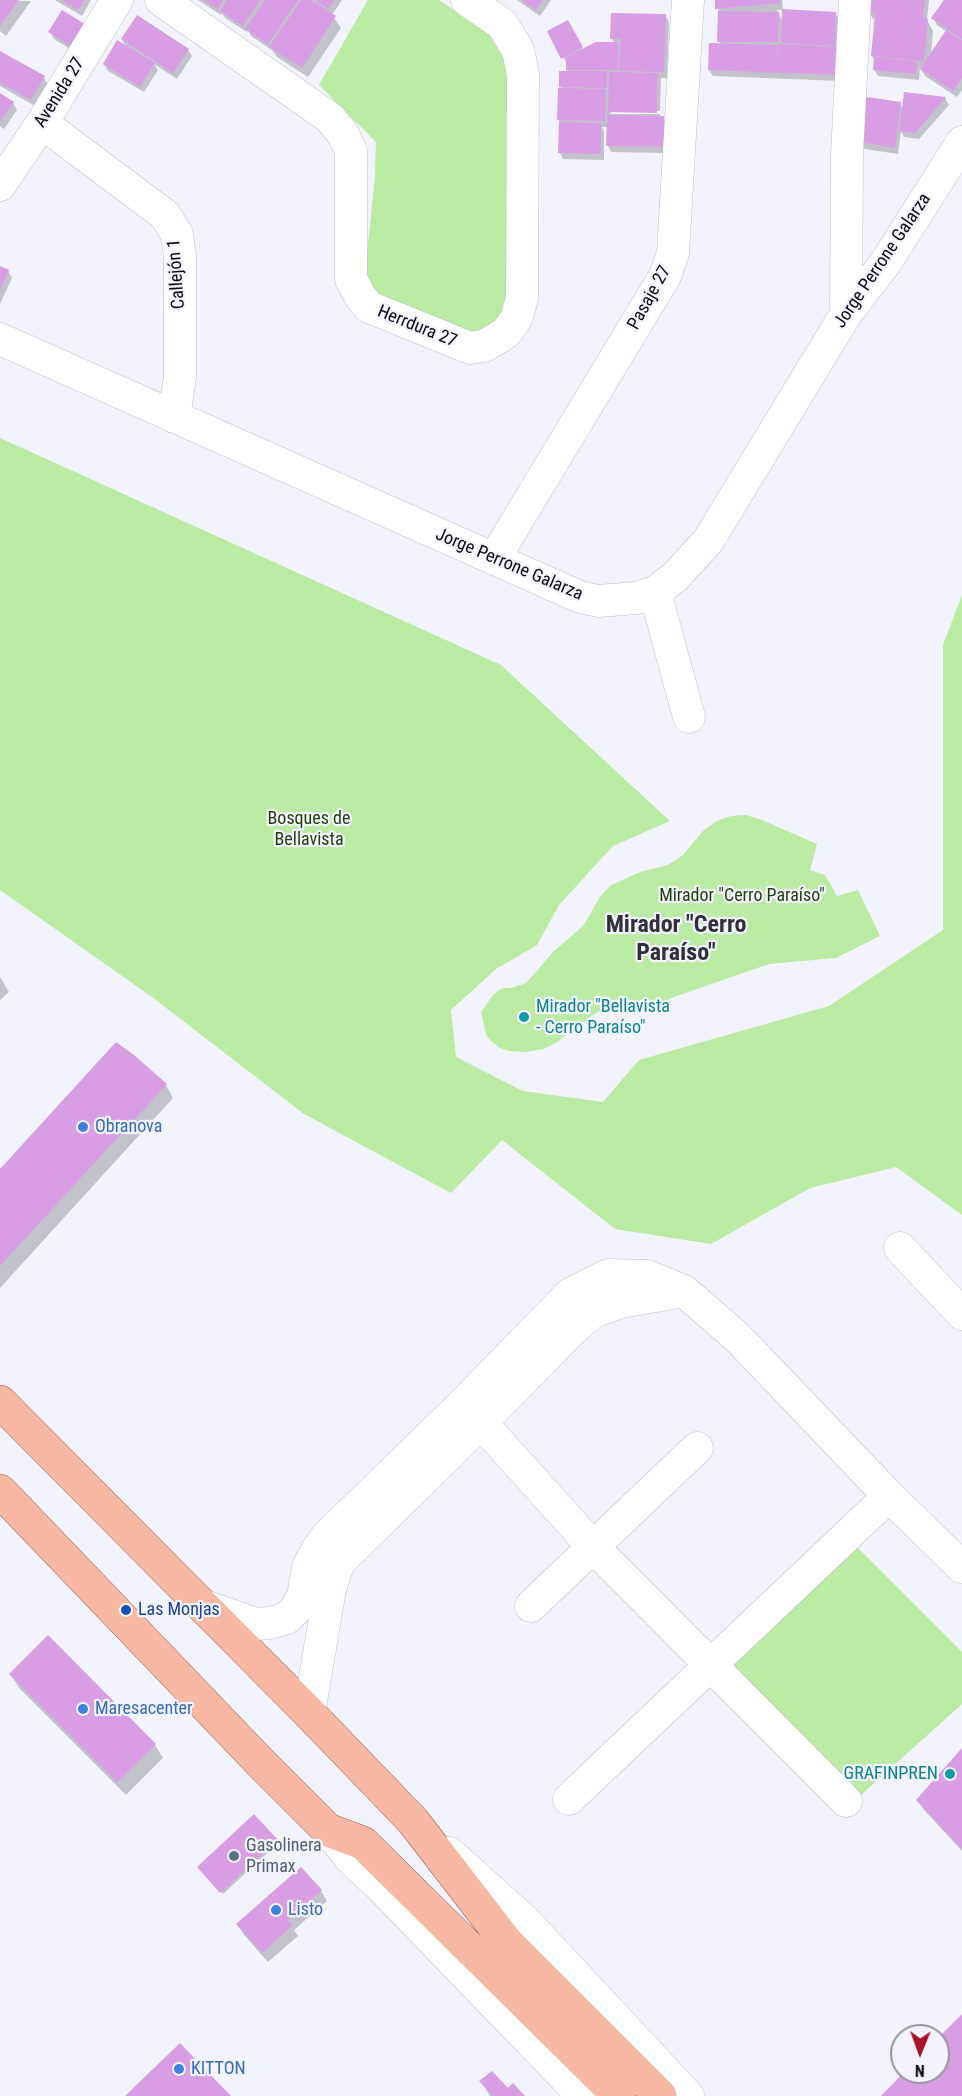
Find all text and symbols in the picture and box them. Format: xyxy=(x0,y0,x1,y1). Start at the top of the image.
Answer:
street label: Avenida 27 xyxy=(30,54,90,132)
street label: Jorge Perrone Galarza xyxy=(830,189,936,333)
street label: Callejón 1 xyxy=(164,238,190,310)
street label: Pasaje 27 xyxy=(624,262,676,334)
street label: Herrdura 27 xyxy=(374,301,460,353)
street label: Jorge Perrone Galarza xyxy=(432,524,586,606)
park label: Bosques de Bellavista xyxy=(268,808,350,850)
park label: Mirador "Cerro Paraíso" xyxy=(659,885,825,907)
district label: Mirador "Cerro Paraíso" xyxy=(606,912,746,968)
place label: Mirador "Bellavista - Cerro Paraíso" xyxy=(536,996,670,1038)
marker: Mirador "Bellavista - Cerro Paraíso" xyxy=(517,1010,531,1024)
place label: Obranova xyxy=(95,1116,162,1138)
marker: Obranova xyxy=(76,1120,90,1134)
place label: Las Monjas xyxy=(138,1599,220,1621)
marker: Las Monjas xyxy=(119,1603,133,1617)
place label: Maresacenter xyxy=(95,1698,193,1720)
marker: Maresacenter xyxy=(76,1702,90,1716)
place label: GRAFINPREN xyxy=(843,1763,938,1785)
marker: GRAFINPREN xyxy=(943,1767,957,1781)
place label: Gasolinera Primax xyxy=(246,1835,322,1878)
marker: Gasolinera Primax xyxy=(227,1849,241,1863)
place label: Listo xyxy=(288,1899,323,1921)
marker: Listo xyxy=(269,1903,283,1917)
north arrow xyxy=(890,2024,950,2084)
place label: KITTON xyxy=(191,2058,246,2080)
text: N xyxy=(915,2061,925,2080)
marker: KITTON xyxy=(172,2062,186,2076)

